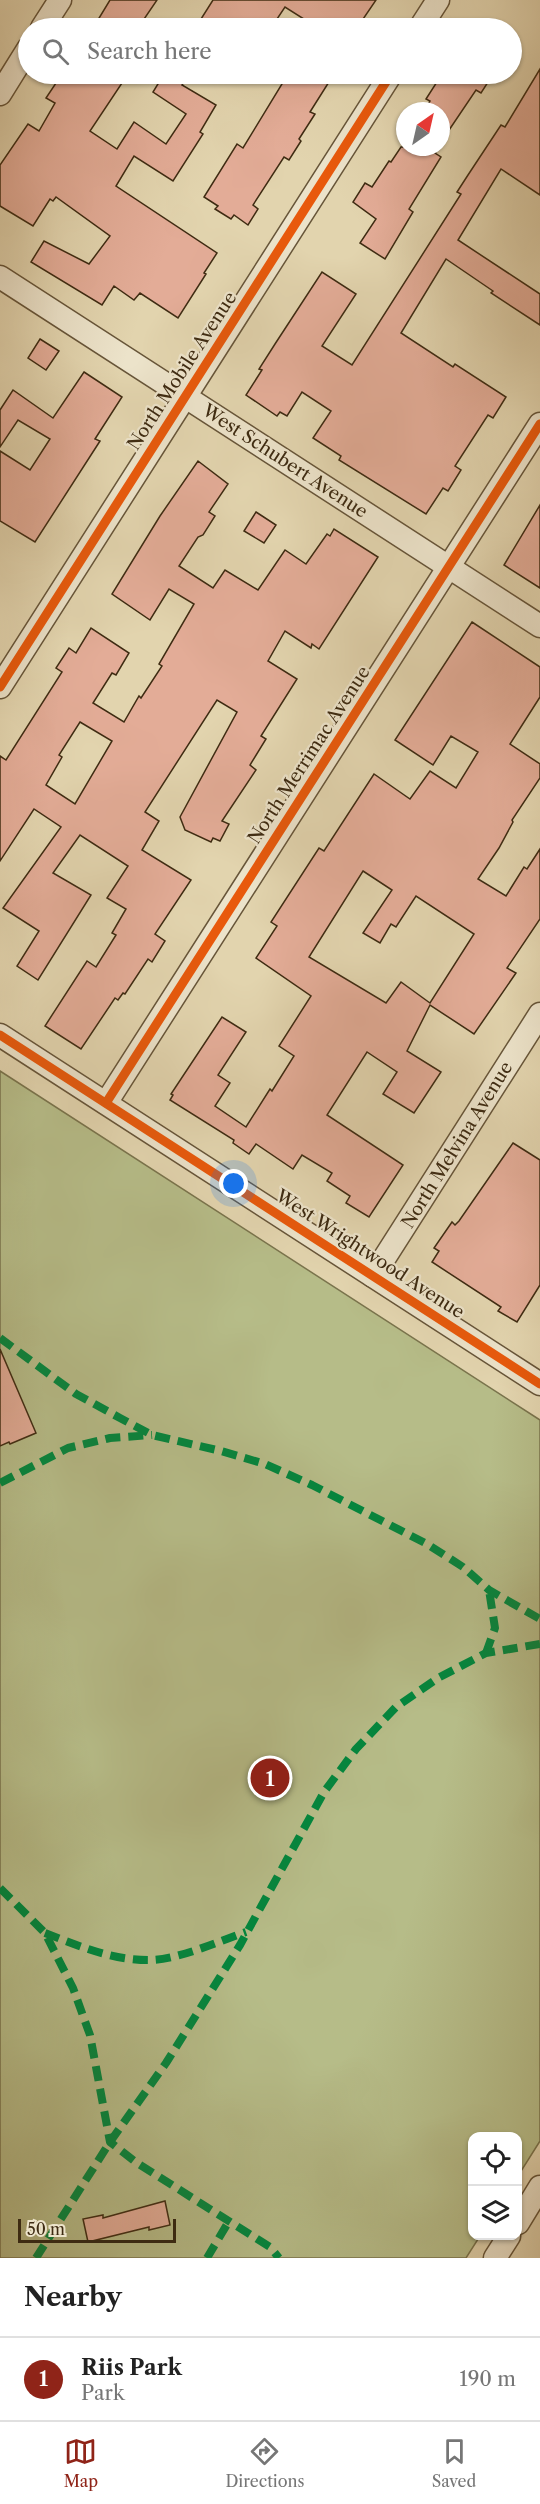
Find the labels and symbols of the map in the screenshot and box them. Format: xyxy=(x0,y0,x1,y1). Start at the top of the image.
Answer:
north arrow xyxy=(396,102,450,156)
street label: North Mobile Avenue xyxy=(123,288,241,454)
street label: West Schubert Avenue xyxy=(197,399,372,523)
street label: North Merrimac Avenue xyxy=(243,662,375,848)
street label: North Melvina Avenue xyxy=(397,1058,517,1232)
your location xyxy=(219,1169,248,1198)
street label: West Wrightwood Avenue xyxy=(271,1184,468,1323)
pin: 1 xyxy=(250,1756,290,1800)
scale bar xyxy=(18,2216,176,2244)

